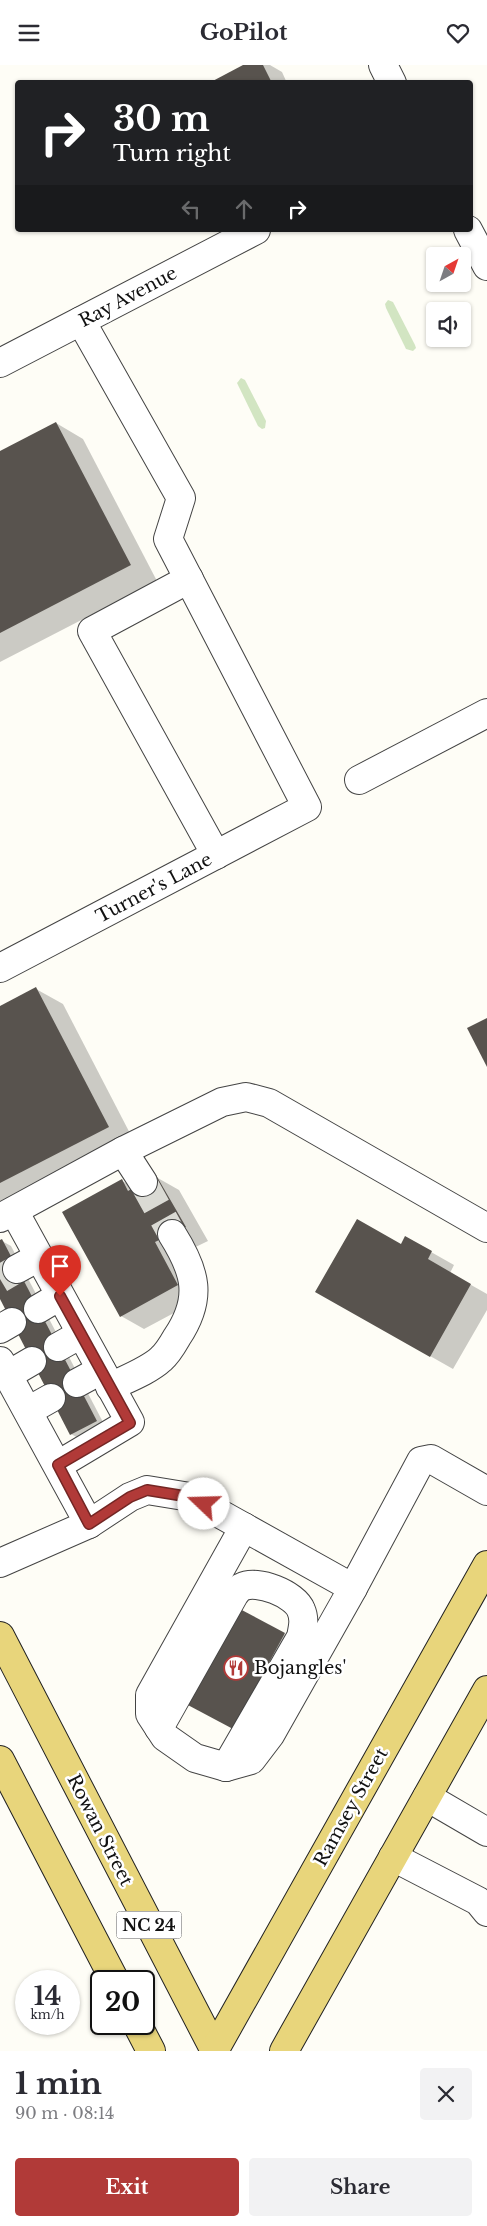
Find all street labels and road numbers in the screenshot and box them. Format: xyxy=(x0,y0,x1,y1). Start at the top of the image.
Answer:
street label: Ray Avenue xyxy=(75,262,181,332)
street label: Turner's Lane xyxy=(92,848,216,928)
street label: Ramsey Street xyxy=(309,1744,393,1870)
street label: Rowan Street xyxy=(62,1771,138,1890)
road number: NC 24 xyxy=(116,1911,182,1939)

